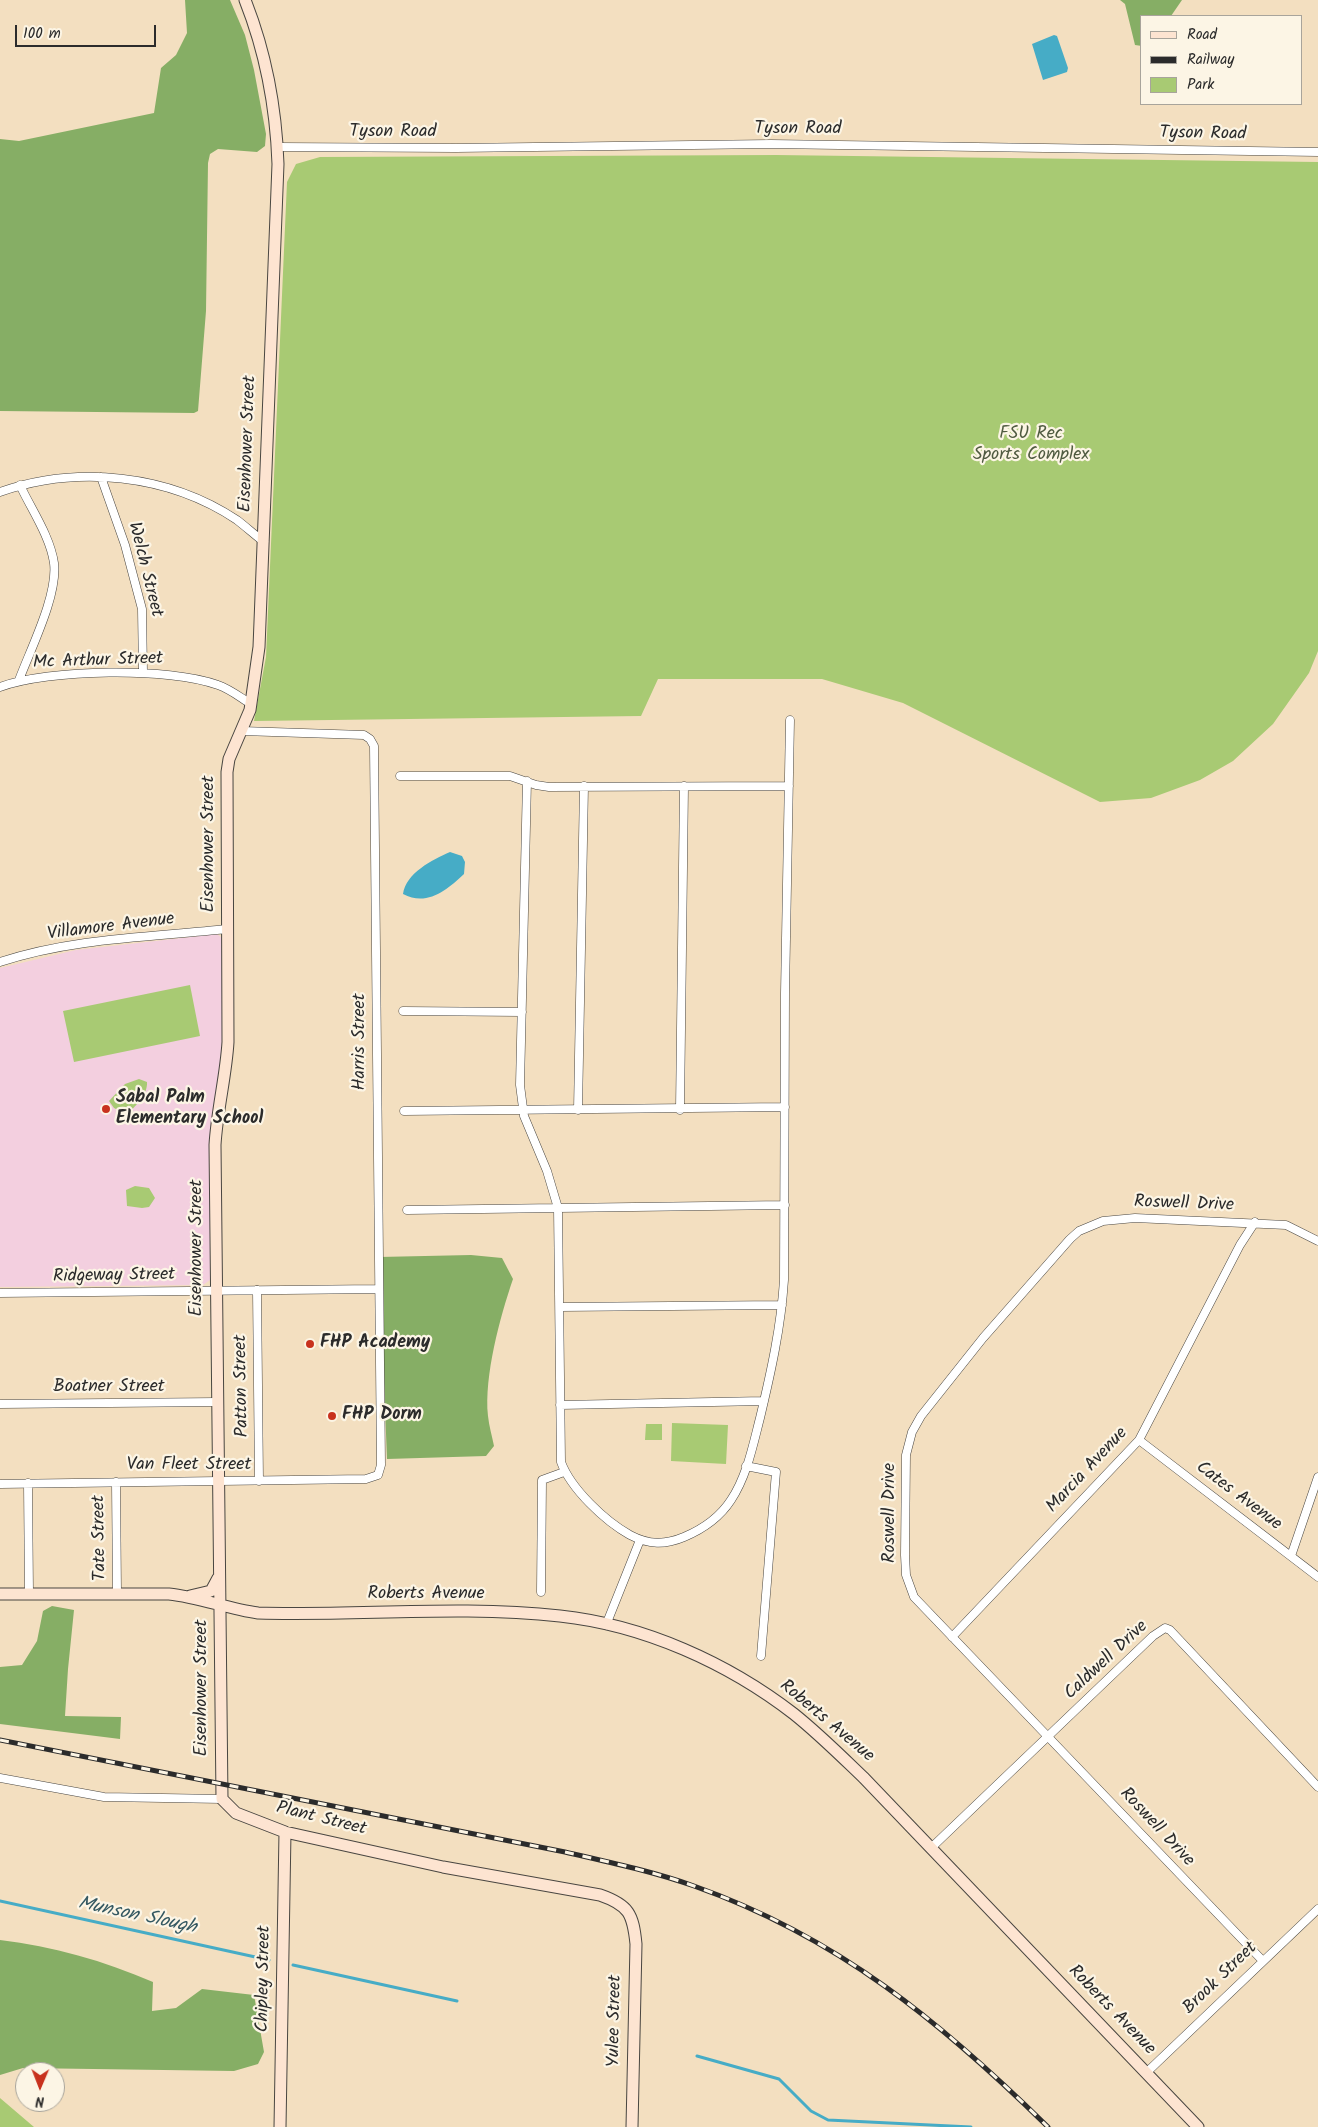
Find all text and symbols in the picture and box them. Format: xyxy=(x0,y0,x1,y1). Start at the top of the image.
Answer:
scale bar xyxy=(18,15,159,47)
legend xyxy=(1140,15,1303,105)
text: 100 m xyxy=(23,22,61,46)
text: Road xyxy=(1187,23,1217,47)
text: Railway xyxy=(1187,48,1234,72)
text: Park xyxy=(1187,73,1214,97)
street label: Tyson Road xyxy=(755,119,841,141)
street label: Tyson Road xyxy=(350,122,436,144)
street label: Tyson Road xyxy=(1159,123,1247,147)
street label: Eisenhower Street xyxy=(236,375,262,513)
park label: FSU Rec Sports Complex xyxy=(973,424,1089,466)
street label: Welch Street xyxy=(122,520,166,620)
street label: Mc Arthur Street xyxy=(32,649,164,675)
street label: Eisenhower Street xyxy=(199,775,221,913)
street label: Villamore Avenue xyxy=(46,909,176,947)
street label: Harris Street xyxy=(350,993,372,1091)
place label: Sabal Palm Elementary School xyxy=(116,1088,263,1130)
marker: Sabal Palm Elementary School xyxy=(100,1103,112,1115)
street label: Eisenhower Street xyxy=(187,1179,209,1317)
street label: Roswell Drive xyxy=(1134,1192,1234,1218)
street label: Ridgeway Street xyxy=(53,1265,175,1289)
place label: FHP Academy xyxy=(320,1333,430,1355)
street label: Patton Street xyxy=(231,1334,255,1438)
marker: FHP Academy xyxy=(304,1338,316,1350)
street label: Boatner Street xyxy=(53,1377,165,1399)
place label: FHP Dorm xyxy=(342,1405,422,1427)
marker: FHP Dorm xyxy=(326,1410,338,1422)
street label: Marcia Avenue xyxy=(1043,1424,1133,1518)
street label: Van Fleet Street xyxy=(127,1455,251,1477)
street label: Cates Avenue xyxy=(1191,1458,1285,1536)
street label: Roswell Drive xyxy=(880,1463,902,1563)
street label: Tate Street xyxy=(89,1495,113,1581)
street label: Roberts Avenue xyxy=(367,1584,485,1606)
street label: Caldwell Drive xyxy=(1061,1617,1153,1705)
street label: Eisenhower Street xyxy=(192,1619,214,1757)
street label: Roberts Avenue xyxy=(774,1676,878,1768)
street label: Roswell Drive xyxy=(1114,1784,1198,1872)
street label: Plant Street xyxy=(274,1798,368,1842)
water label: Munson Slough xyxy=(76,1893,198,1941)
street label: Chipley Street xyxy=(253,1925,277,2033)
street label: Brook Street xyxy=(1179,1938,1263,2020)
street label: Roberts Avenue xyxy=(1063,1961,1159,2061)
street label: Yulee Street xyxy=(604,1975,628,2067)
north arrow xyxy=(15,2062,65,2112)
text: N xyxy=(35,2090,44,2112)

